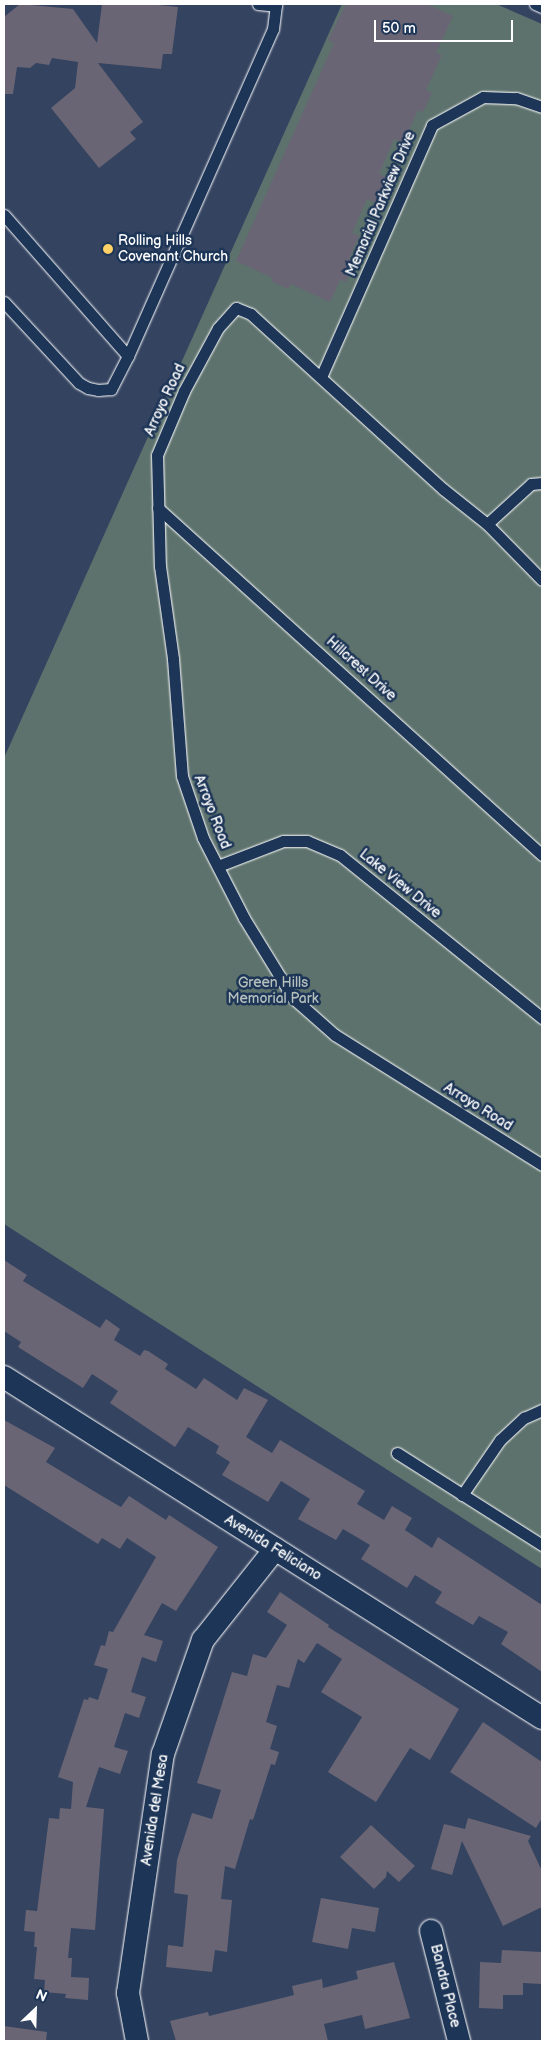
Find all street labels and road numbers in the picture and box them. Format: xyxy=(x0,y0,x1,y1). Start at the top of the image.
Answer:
street label: Memorial Parkview Drive xyxy=(343,129,419,279)
street label: Arroyo Road xyxy=(141,361,189,439)
street label: Hillcrest Drive xyxy=(323,633,399,705)
street label: Arroyo Road xyxy=(190,773,234,851)
street label: Lake View Drive xyxy=(356,846,444,922)
street label: Arroyo Road xyxy=(441,1079,515,1135)
street label: Avenida Feliciano xyxy=(221,1511,325,1585)
street label: Avenida del Mesa xyxy=(138,1753,172,1867)
street label: Bandra Place xyxy=(427,1943,463,2029)

